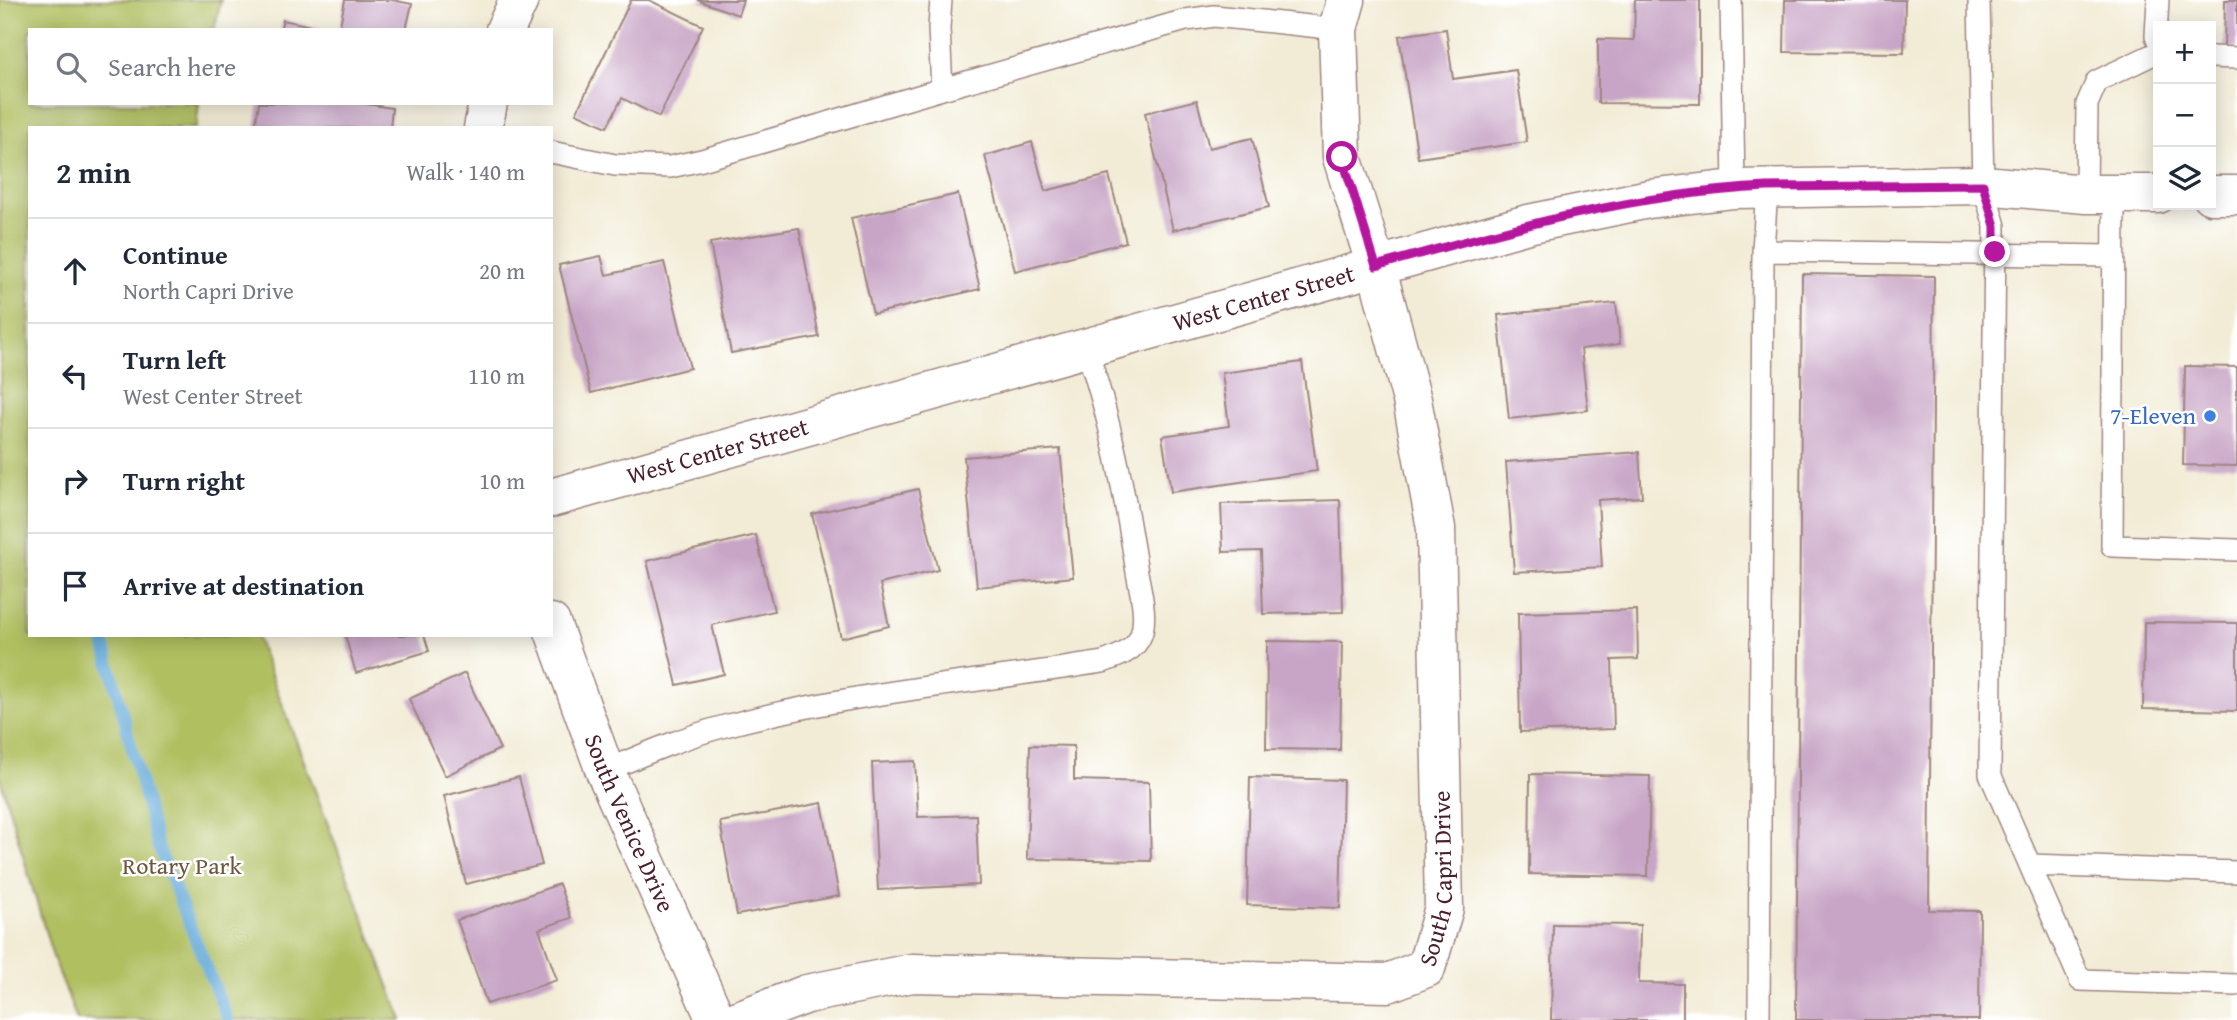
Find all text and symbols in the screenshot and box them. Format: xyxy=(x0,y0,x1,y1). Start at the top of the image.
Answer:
map controls xyxy=(2153,21,2216,210)
button: + xyxy=(2153,21,2216,84)
search box xyxy=(28,28,553,105)
text: Search here xyxy=(108,47,236,86)
icon: search xyxy=(52,48,90,86)
button: − xyxy=(2153,84,2216,147)
route start xyxy=(1326,141,1357,172)
button: layers xyxy=(2153,147,2216,210)
text: 2 min xyxy=(56,150,131,194)
text: Walk · 140 m xyxy=(406,155,525,188)
text: Continue xyxy=(123,235,228,274)
route end xyxy=(1979,236,2010,267)
icon: ahead xyxy=(56,252,94,290)
text: 20 m xyxy=(479,254,525,287)
street label: West Center Street xyxy=(1168,255,1359,340)
text: North Capri Drive xyxy=(123,274,294,307)
text: Turn left xyxy=(123,340,226,379)
icon: left xyxy=(56,357,94,395)
text: 110 m xyxy=(468,359,525,392)
text: West Center Street xyxy=(123,379,303,412)
place label: 7-Eleven xyxy=(2110,398,2197,433)
street label: West Center Street xyxy=(622,408,813,493)
marker: 7-Eleven xyxy=(2202,408,2218,424)
text: Turn right xyxy=(123,461,245,500)
icon: right xyxy=(56,462,94,500)
text: 10 m xyxy=(479,464,525,497)
text: Arrive at destination xyxy=(123,566,364,605)
icon: arrive xyxy=(56,567,94,605)
street label: South Venice Drive xyxy=(576,729,684,918)
street label: South Capri Drive xyxy=(1409,790,1461,970)
park label: Rotary Park xyxy=(122,848,242,883)

